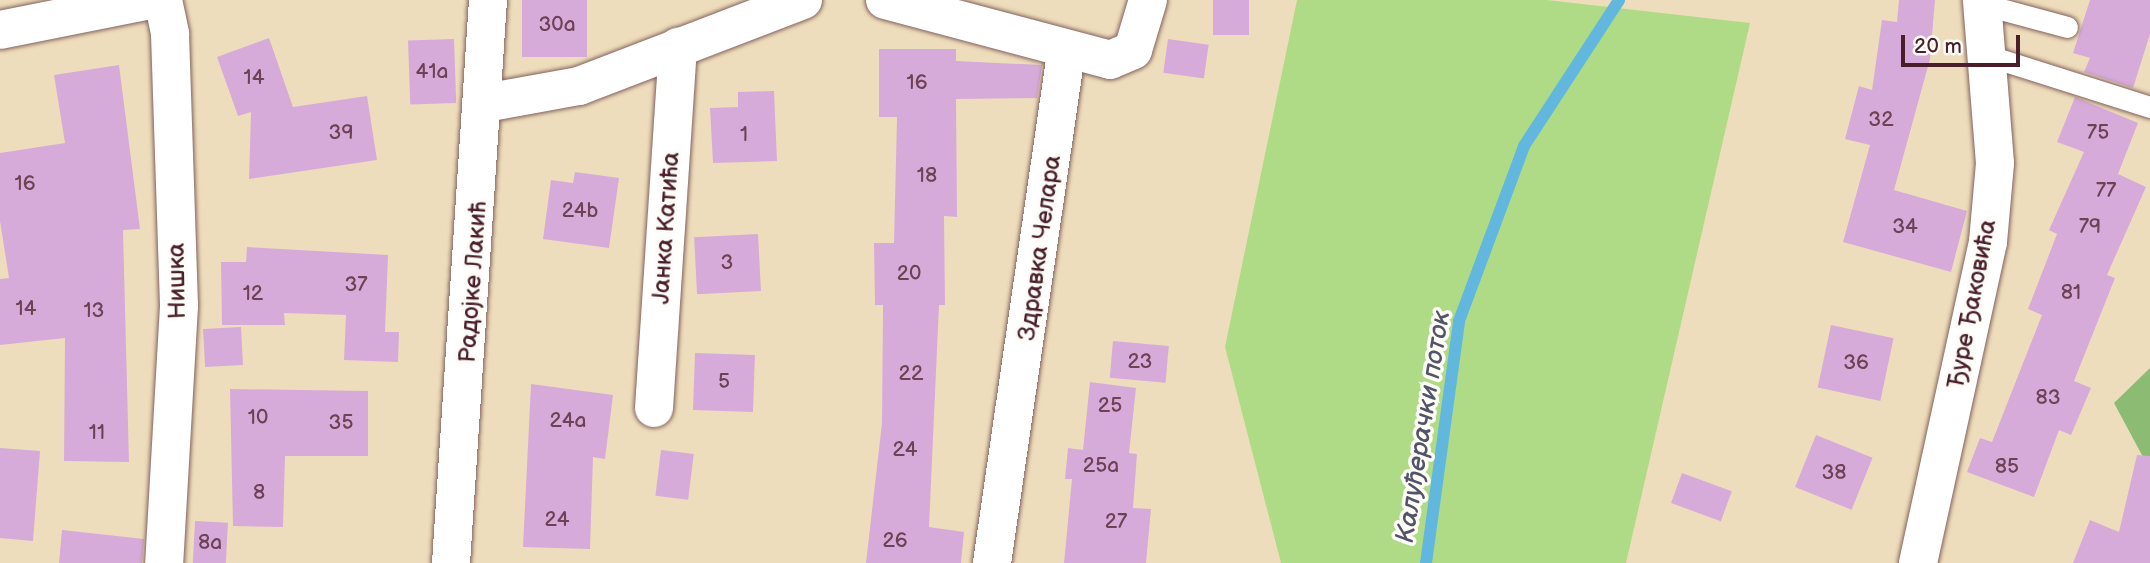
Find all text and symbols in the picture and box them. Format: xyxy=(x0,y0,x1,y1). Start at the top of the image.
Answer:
house number: 30a xyxy=(538,12,576,38)
scale bar xyxy=(1905,21,2024,65)
text: 20 m xyxy=(1914,34,1962,59)
house number: 41a xyxy=(416,59,448,85)
house number: 14 xyxy=(244,65,264,91)
house number: 16 xyxy=(907,70,927,96)
house number: 32 xyxy=(1868,107,1894,133)
house number: 39 xyxy=(328,120,354,146)
house number: 75 xyxy=(2087,120,2109,146)
house number: 1 xyxy=(740,122,748,148)
street label: Јанка Катића xyxy=(646,151,686,305)
street label: Здравка Челара xyxy=(1013,153,1067,343)
house number: 18 xyxy=(917,163,937,189)
house number: 16 xyxy=(15,171,35,197)
house number: 77 xyxy=(2096,178,2116,204)
house number: 24b xyxy=(562,198,598,224)
street label: Радојке Лакић xyxy=(453,200,493,364)
house number: 34 xyxy=(1892,214,1918,240)
house number: 79 xyxy=(2079,214,2101,240)
street label: Ђуре Ђаковића xyxy=(1942,217,2002,391)
street label: Нишка xyxy=(162,243,192,319)
house number: 3 xyxy=(721,250,733,276)
house number: 20 xyxy=(897,261,921,287)
house number: 37 xyxy=(344,272,368,298)
house number: 81 xyxy=(2061,280,2081,306)
house number: 12 xyxy=(243,281,263,307)
house number: 14 xyxy=(16,296,36,322)
house number: 13 xyxy=(83,298,105,324)
water label: Калуђерачки поток xyxy=(1390,309,1458,545)
house number: 23 xyxy=(1128,349,1152,375)
house number: 36 xyxy=(1843,350,1869,376)
house number: 22 xyxy=(899,361,923,387)
house number: 5 xyxy=(718,369,730,395)
house number: 83 xyxy=(2035,385,2061,411)
house number: 25 xyxy=(1098,393,1122,419)
house number: 10 xyxy=(248,405,268,431)
house number: 24a xyxy=(550,408,586,434)
house number: 35 xyxy=(329,410,353,436)
house number: 11 xyxy=(89,420,105,446)
house number: 24 xyxy=(893,437,917,463)
house number: 25a xyxy=(1083,453,1119,479)
house number: 85 xyxy=(1995,454,2019,480)
house number: 38 xyxy=(1821,460,1847,486)
house number: 8 xyxy=(253,480,265,506)
house number: 24 xyxy=(545,507,569,533)
house number: 27 xyxy=(1105,509,1127,535)
house number: 26 xyxy=(882,528,908,554)
house number: 8a xyxy=(198,530,222,556)

